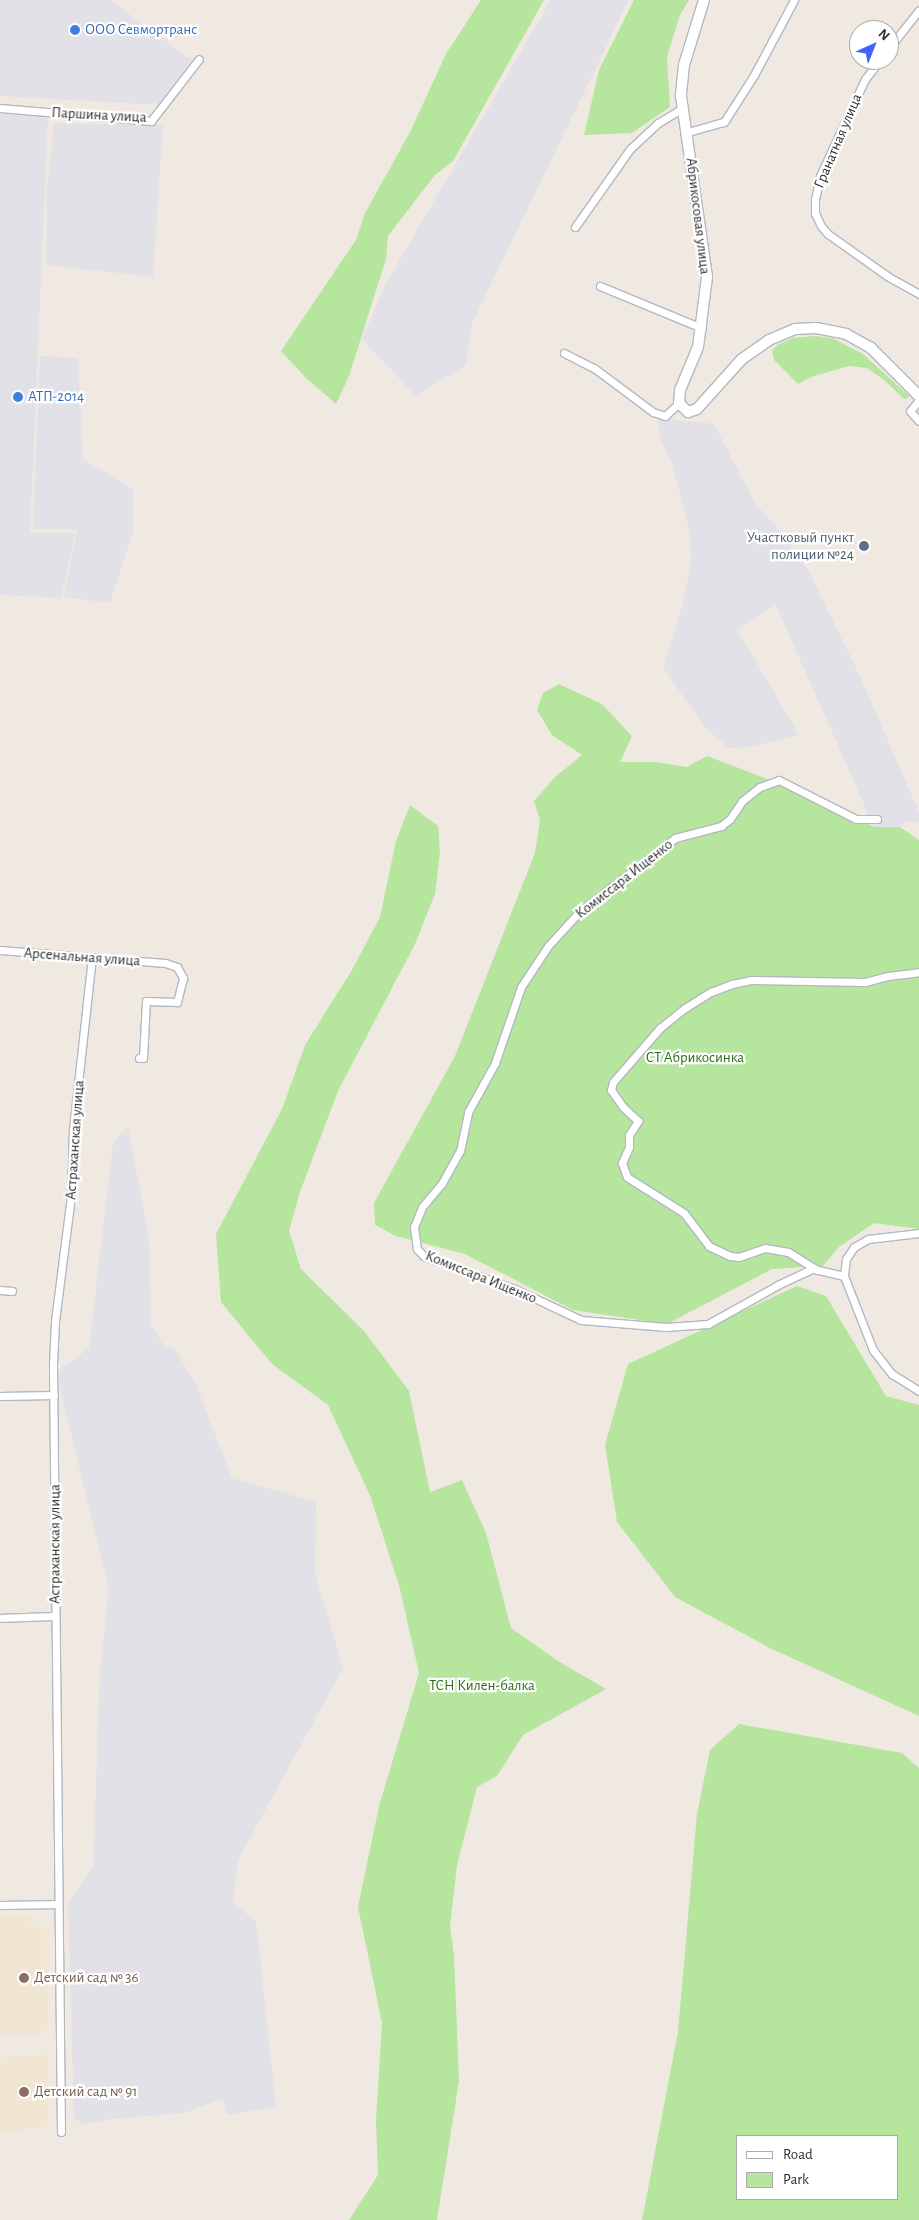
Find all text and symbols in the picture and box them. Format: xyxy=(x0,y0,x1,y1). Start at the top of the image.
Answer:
north arrow xyxy=(849,20,899,70)
place label: ООО Севмортранс xyxy=(85,21,197,39)
marker: ООО Севмортранс xyxy=(69,24,81,36)
text: N xyxy=(875,27,892,43)
street label: Гранатная улица xyxy=(810,91,866,191)
street label: Паршина улица xyxy=(51,104,147,126)
street label: Абрикосовая улица xyxy=(682,157,714,275)
place label: АТП-2014 xyxy=(28,388,84,406)
marker: АТП-2014 xyxy=(12,391,24,403)
place label: Участковый пункт полиции №24 xyxy=(747,528,854,563)
marker: Участковый пункт полиции №24 xyxy=(858,540,870,552)
street label: Комиссара Ищенко xyxy=(572,835,676,923)
street label: Арсенальная улица xyxy=(23,944,141,970)
park label: СТ Абрикосинка xyxy=(646,1049,744,1067)
street label: Астраханская улица xyxy=(62,1080,88,1200)
street label: Комиссара Ищенко xyxy=(423,1246,539,1308)
street label: Астраханская улица xyxy=(46,1484,64,1604)
park label: ТСН Килен-балка xyxy=(429,1677,535,1695)
place label: Детский сад № 36 xyxy=(34,1969,139,1987)
marker: Детский сад № 36 xyxy=(18,1972,30,1984)
place label: Детский сад № 91 xyxy=(34,2083,137,2101)
marker: Детский сад № 91 xyxy=(18,2086,30,2098)
legend xyxy=(736,2135,899,2200)
text: Road xyxy=(783,2147,813,2162)
text: Park xyxy=(783,2172,809,2187)

